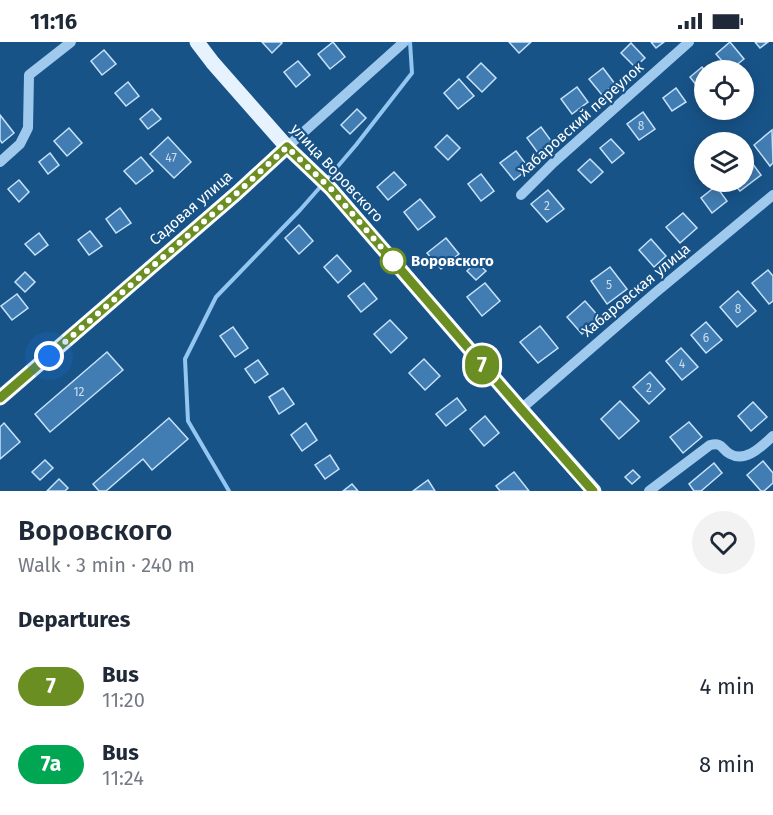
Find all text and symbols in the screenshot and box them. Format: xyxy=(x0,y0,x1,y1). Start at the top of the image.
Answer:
text: 11:16 xyxy=(30,8,77,35)
street label: Хабаровский переулок xyxy=(515,58,647,180)
map controls xyxy=(694,60,754,192)
button: locate xyxy=(694,60,754,120)
house number: 8 xyxy=(638,119,645,133)
street label: улица Воровского xyxy=(287,120,387,226)
button: layers xyxy=(694,132,754,192)
house number: 47 xyxy=(165,151,177,165)
street label: Садовая улица xyxy=(146,167,236,249)
house number: 2 xyxy=(544,199,550,213)
street label: Хабаровская улица xyxy=(578,239,694,341)
marker: Воровского xyxy=(380,248,406,274)
place label: Воровского xyxy=(411,252,494,270)
house number: 5 xyxy=(606,278,612,292)
house number: 8 xyxy=(735,302,742,316)
house number: 6 xyxy=(703,331,709,345)
your location xyxy=(34,341,64,371)
line badge: 7 xyxy=(462,346,502,384)
text: 7 xyxy=(477,352,487,378)
house number: 4 xyxy=(679,357,686,371)
house number: 2 xyxy=(646,381,652,395)
house number: 12 xyxy=(73,385,85,399)
button: heart xyxy=(692,511,755,574)
text: Воровского xyxy=(18,514,172,547)
text: Walk · 3 min · 240 m xyxy=(18,553,195,577)
text: Departures xyxy=(18,606,130,633)
text: Bus xyxy=(102,661,139,688)
text: 7 xyxy=(46,673,56,699)
text: 4 min xyxy=(700,673,755,700)
text: 11:20 xyxy=(102,688,145,712)
text: Bus xyxy=(102,739,139,766)
text: 7а xyxy=(41,751,61,777)
text: 8 min xyxy=(699,751,755,778)
text: 11:24 xyxy=(102,766,144,790)

